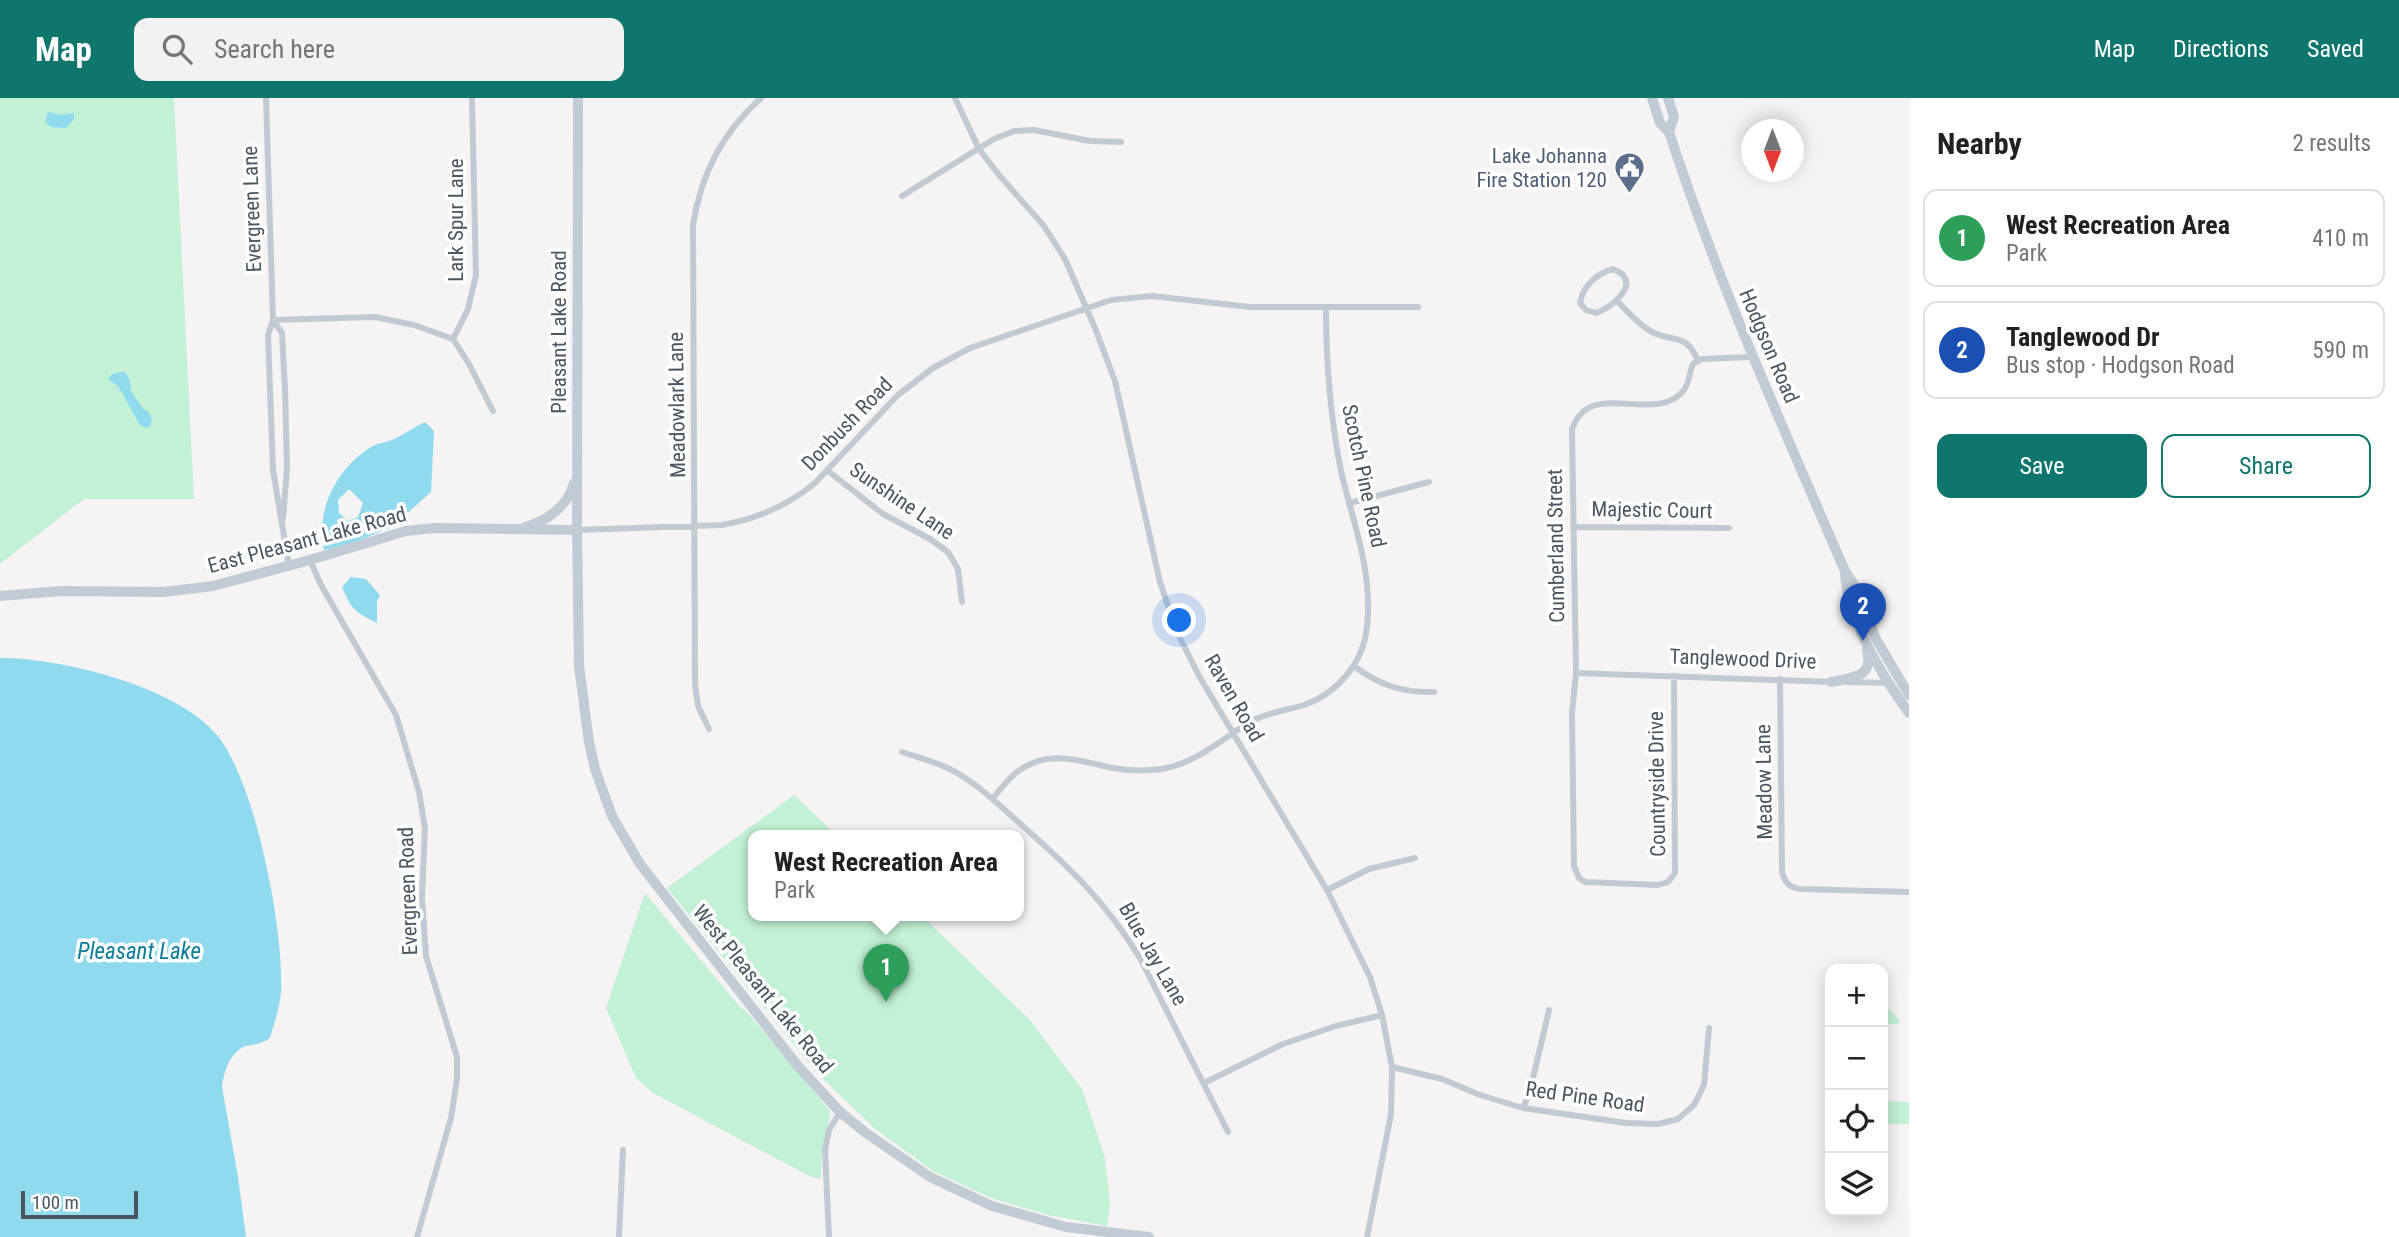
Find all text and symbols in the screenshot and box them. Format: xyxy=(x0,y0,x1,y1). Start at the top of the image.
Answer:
search box xyxy=(134,18,624,81)
text: Map xyxy=(35,30,92,69)
icon: search xyxy=(158,30,196,68)
text: Search here xyxy=(214,34,335,64)
text: Map xyxy=(2094,35,2135,63)
text: Directions xyxy=(2173,35,2269,63)
text: Saved xyxy=(2307,35,2364,63)
north arrow xyxy=(1741,119,1804,182)
text: Nearby xyxy=(1937,126,2022,161)
text: 2 results xyxy=(2293,130,2371,157)
place label: Lake Johanna Fire Station 120 xyxy=(1476,144,1607,192)
street label: Evergreen Lane xyxy=(238,145,266,273)
public building icon: Lake Johanna Fire Station 120 xyxy=(1613,151,1647,195)
street label: Lark Spur Lane xyxy=(444,158,468,282)
text: West Recreation Area xyxy=(2006,210,2230,240)
text: 1 xyxy=(1956,225,1968,252)
text: 410 m xyxy=(2312,225,2369,252)
text: Park xyxy=(2006,240,2047,267)
street label: Pleasant Lake Road xyxy=(547,250,571,414)
street label: Hodgson Road xyxy=(1734,285,1804,407)
text: Tanglewood Dr xyxy=(2006,322,2160,352)
street label: Meadowlark Lane xyxy=(664,332,690,478)
text: 2 xyxy=(1956,337,1968,364)
text: 590 m xyxy=(2312,337,2369,364)
text: Bus stop · Hodgson Road xyxy=(2006,352,2235,379)
street label: Donbush Road xyxy=(797,373,897,475)
street label: Scotch Pine Road xyxy=(1337,402,1391,550)
button: Save xyxy=(1937,434,2147,498)
button: Share xyxy=(2161,434,2371,498)
street label: Sunshine Lane xyxy=(845,457,959,545)
street label: Cumberland Street xyxy=(1543,469,1569,623)
street label: Majestic Court xyxy=(1591,497,1713,523)
street label: East Pleasant Lake Road xyxy=(205,502,409,578)
pin: 2 xyxy=(1840,583,1886,641)
your location xyxy=(1162,603,1196,637)
street label: Tanglewood Drive xyxy=(1669,644,1817,674)
street label: Raven Road xyxy=(1199,650,1269,746)
street label: Countryside Drive xyxy=(1644,711,1670,857)
street label: Meadow Lane xyxy=(1751,724,1777,840)
street label: Evergreen Road xyxy=(394,826,422,956)
popup xyxy=(748,830,1024,921)
text: West Recreation Area xyxy=(774,847,998,877)
text: Park xyxy=(774,877,815,904)
street label: Blue Jay Lane xyxy=(1114,898,1192,1010)
street label: West Pleasant Lake Road xyxy=(688,900,838,1078)
water label: Pleasant Lake xyxy=(77,938,201,965)
pin: 1 xyxy=(863,944,909,1002)
map controls xyxy=(1825,964,1888,1216)
button: + xyxy=(1825,964,1888,1027)
button: − xyxy=(1825,1027,1888,1090)
street label: Red Pine Road xyxy=(1524,1077,1646,1117)
button: locate xyxy=(1825,1090,1888,1153)
button: layers xyxy=(1825,1153,1888,1216)
scale bar xyxy=(21,1188,138,1220)
text: 100 m xyxy=(32,1191,79,1214)

